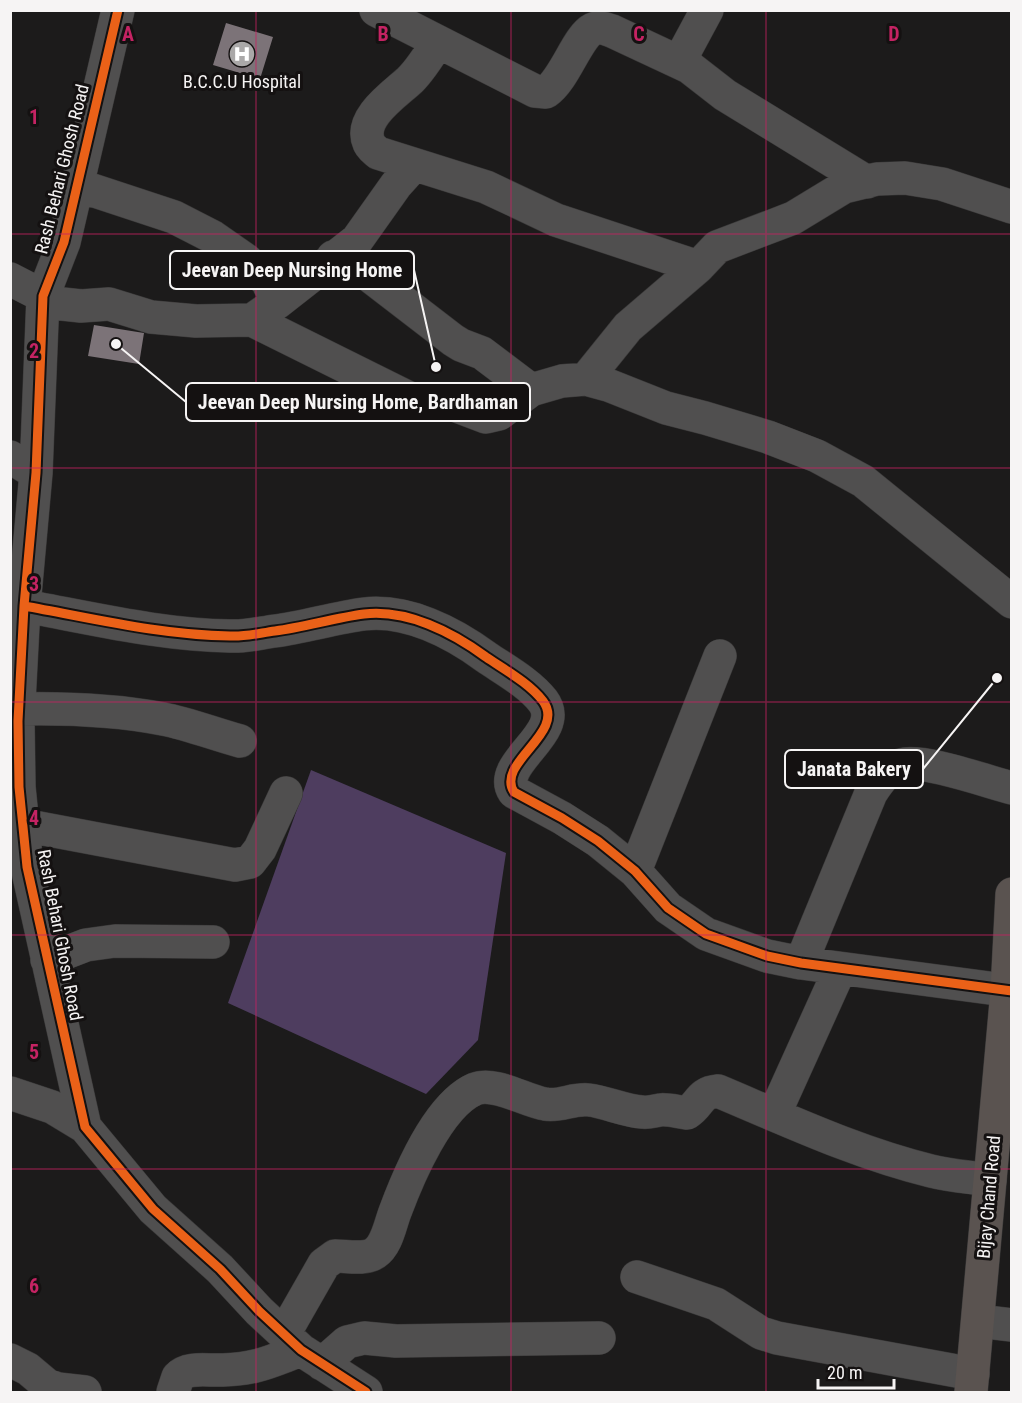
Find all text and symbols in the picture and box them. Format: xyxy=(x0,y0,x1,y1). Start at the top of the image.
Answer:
text: A xyxy=(122,22,134,46)
text: B xyxy=(377,22,389,46)
text: C xyxy=(633,22,645,46)
text: D xyxy=(888,22,900,46)
hospital icon: B.C.C.U Hospital xyxy=(227,39,257,69)
place label: B.C.C.U Hospital xyxy=(183,71,301,92)
street label: Rash Behari Ghosh Road xyxy=(30,82,93,256)
text: 1 xyxy=(29,105,39,129)
callout: Jeevan Deep Nursing Home xyxy=(170,251,414,289)
text: Jeevan Deep Nursing Home xyxy=(182,258,402,282)
text: 2 xyxy=(29,339,39,363)
callout: Jeevan Deep Nursing Home, Bardhaman xyxy=(186,383,530,421)
text: Jeevan Deep Nursing Home, Bardhaman xyxy=(198,390,518,414)
text: 3 xyxy=(29,572,39,596)
callout: Janata Bakery xyxy=(785,750,923,788)
text: Janata Bakery xyxy=(797,757,911,781)
text: 4 xyxy=(29,806,39,830)
street label: Rash Behari Ghosh Road xyxy=(34,847,87,1022)
text: 5 xyxy=(29,1040,39,1064)
street label: Bijay Chand Road xyxy=(973,1134,1004,1259)
text: 6 xyxy=(29,1274,39,1298)
scale bar xyxy=(818,1352,894,1390)
text: 20 m xyxy=(827,1362,862,1383)

